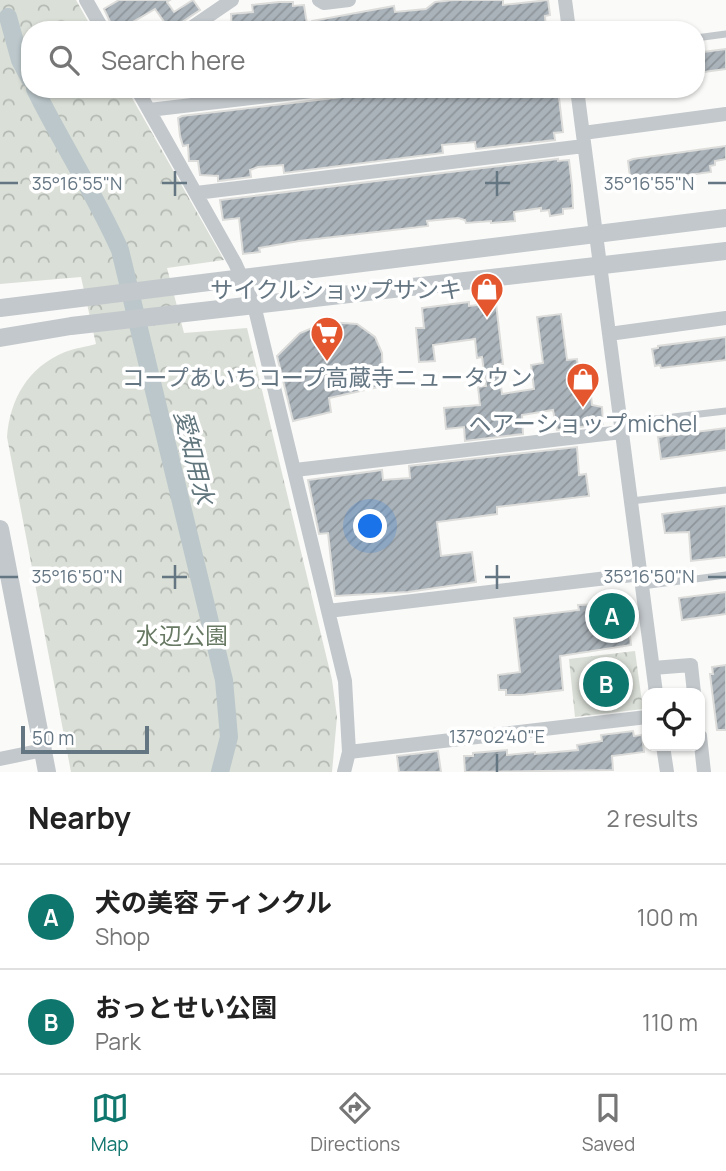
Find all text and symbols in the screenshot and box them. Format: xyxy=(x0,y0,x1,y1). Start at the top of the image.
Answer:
search box xyxy=(21,21,705,98)
icon: search xyxy=(45,41,83,79)
text: Search here xyxy=(101,42,246,78)
text: 35°16'55"N xyxy=(32,171,122,195)
text: 35°16'55"N xyxy=(604,171,694,195)
shop icon: サイクルショップサンキ xyxy=(468,270,506,319)
place label: サイクルショップサンキ xyxy=(210,273,462,305)
supermarket icon: コープあいちコープ高蔵寺ニュータウン xyxy=(308,314,346,363)
shop icon: ヘアーショップmichel xyxy=(564,360,602,409)
place label: コープあいちコープ高蔵寺ニュータウン xyxy=(121,361,533,393)
water label: 愛知用水 xyxy=(167,406,223,510)
place label: ヘアーショップmichel xyxy=(468,407,698,439)
your location xyxy=(353,509,387,543)
text: 35°16'50"N xyxy=(31,564,123,588)
text: 35°16'50"N xyxy=(603,564,695,588)
pin: A xyxy=(589,590,635,642)
park label: 水辺公園 xyxy=(136,619,228,651)
pin: B xyxy=(583,658,629,710)
map controls xyxy=(642,688,705,751)
button: locate xyxy=(642,688,705,751)
scale bar xyxy=(21,723,149,755)
text: 137°02'40"E xyxy=(449,724,545,748)
text: 50 m xyxy=(32,725,74,751)
text: Nearby xyxy=(28,797,131,838)
text: 2 results xyxy=(606,802,698,834)
text: 犬の美容 ティンクル xyxy=(95,884,332,920)
text: A xyxy=(43,901,59,933)
text: 100 m xyxy=(637,901,698,933)
text: Shop xyxy=(95,920,150,952)
text: おっとせい公園 xyxy=(95,989,277,1025)
text: B xyxy=(44,1006,58,1038)
text: 110 m xyxy=(642,1006,698,1038)
text: Park xyxy=(95,1025,141,1057)
tab: Map xyxy=(91,1089,129,1157)
tab: Directions xyxy=(310,1089,400,1157)
tab: Saved xyxy=(582,1089,635,1157)

